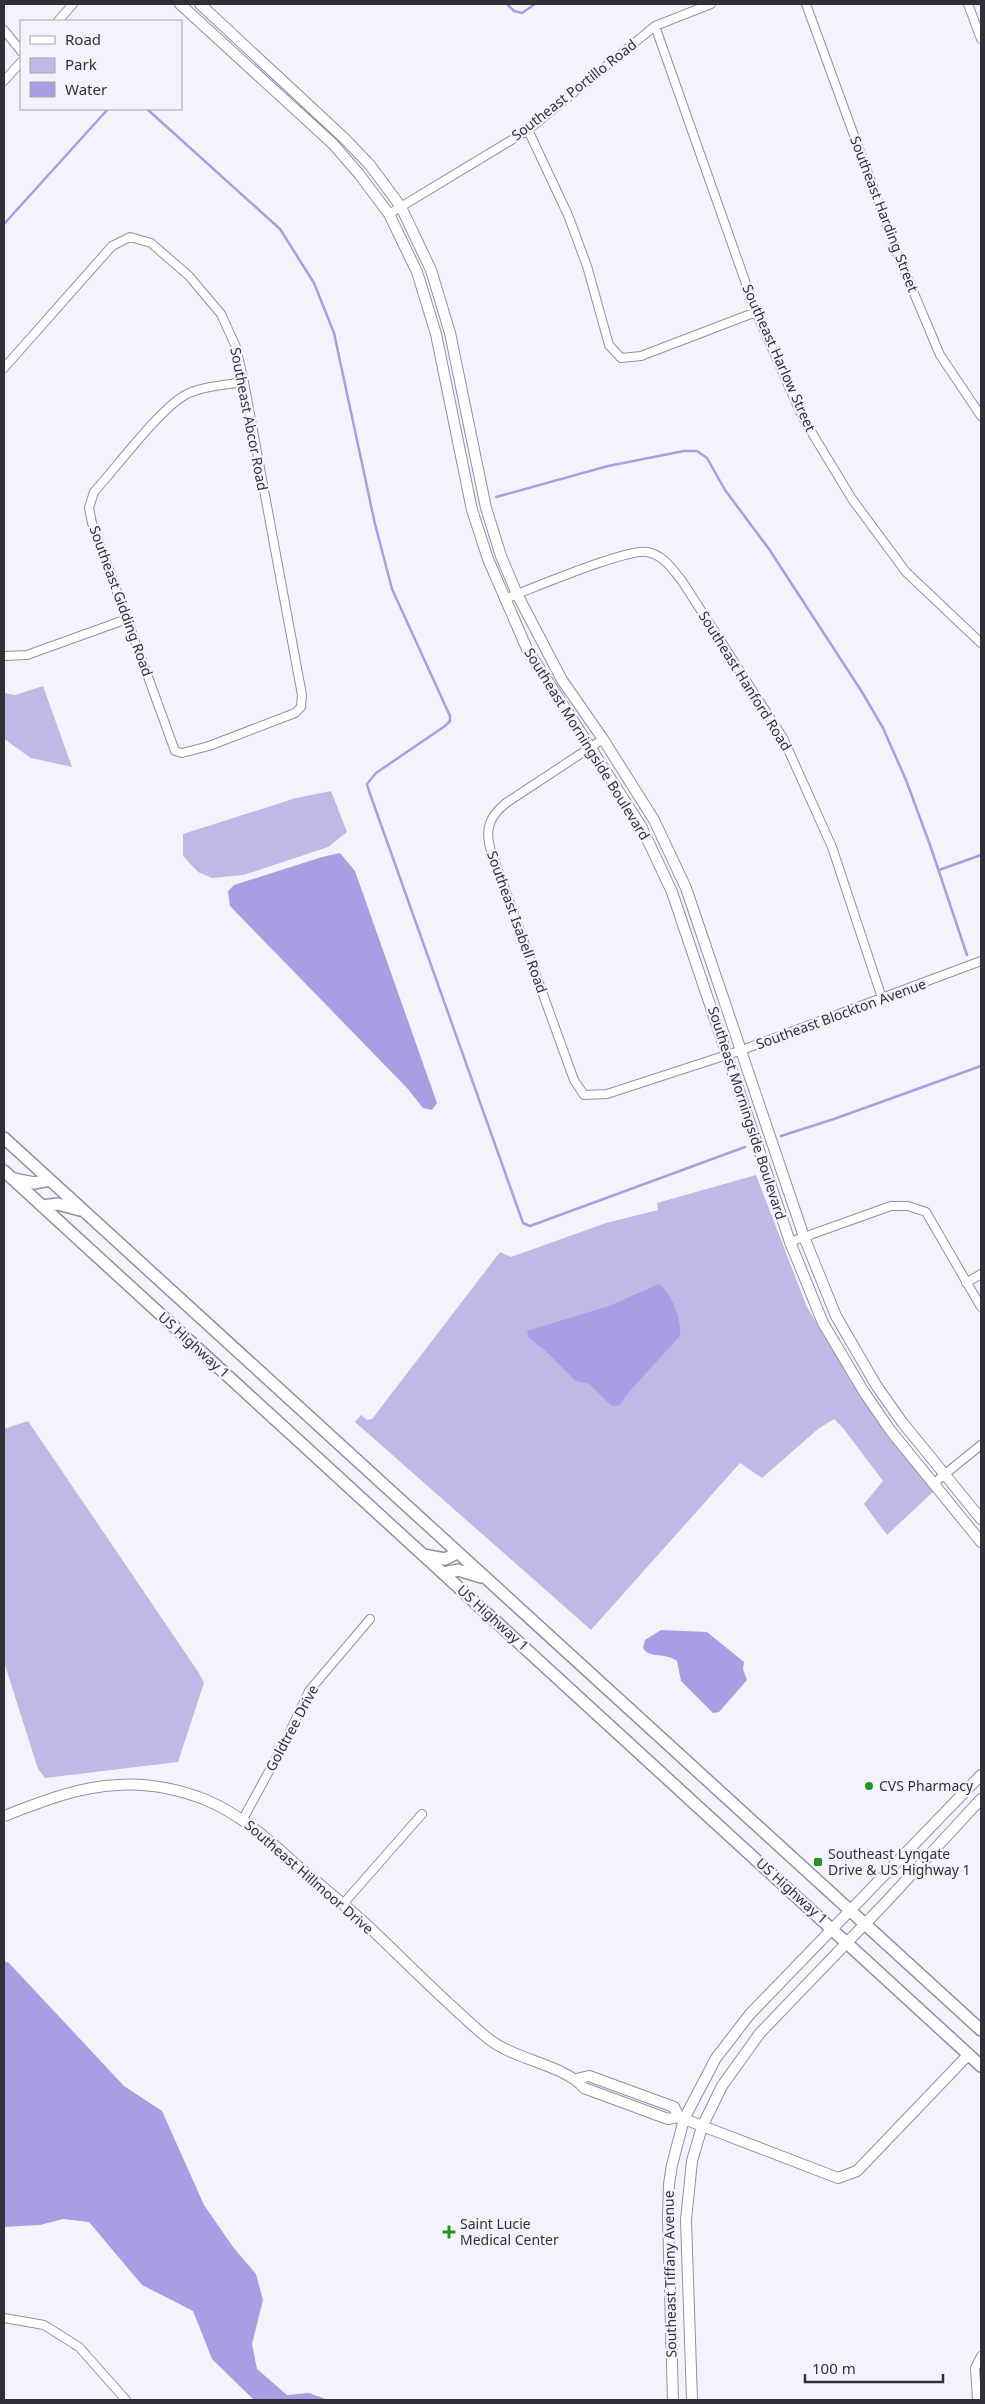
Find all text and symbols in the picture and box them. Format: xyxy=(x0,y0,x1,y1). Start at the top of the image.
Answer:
legend xyxy=(20,20,182,110)
text: Road xyxy=(65,29,101,49)
street label: Southeast Portillo Road xyxy=(507,35,640,145)
text: Park xyxy=(65,54,97,74)
text: Water xyxy=(65,79,107,99)
street label: Southeast Harding Street xyxy=(846,133,923,295)
street label: Southeast Harlow Street xyxy=(738,281,821,434)
street label: Southeast Abcor Road xyxy=(226,346,273,492)
street label: Southeast Gidding Road xyxy=(85,523,158,679)
street label: Southeast Hanford Road xyxy=(695,607,796,754)
street label: Southeast Morningside Boulevard xyxy=(520,644,655,843)
street label: Southeast Isabell Road xyxy=(483,848,552,996)
street label: Southeast Blockton Avenue xyxy=(753,974,929,1053)
street label: Southeast Morningside Boulevard xyxy=(704,1004,791,1222)
street label: US Highway 1 xyxy=(154,1307,234,1382)
street label: US Highway 1 xyxy=(453,1580,533,1655)
street label: Goldtree Drive xyxy=(261,1681,322,1774)
place label: CVS Pharmacy xyxy=(879,1776,974,1795)
marker: CVS Pharmacy xyxy=(863,1780,875,1792)
street label: Southeast Hillmoor Drive xyxy=(241,1815,378,1938)
place label: Southeast Lyngate Drive & US Highway 1 xyxy=(828,1844,971,1879)
street label: US Highway 1 xyxy=(752,1853,832,1928)
marker: Southeast Lyngate Drive & US Highway 1 xyxy=(812,1856,824,1868)
street label: Southeast Tiffany Avenue xyxy=(659,2190,680,2358)
place label: Saint Lucie Medical Center xyxy=(460,2214,559,2249)
marker: Saint Lucie Medical Center xyxy=(442,2225,456,2239)
scale bar xyxy=(805,2352,942,2384)
text: 100 m xyxy=(812,2358,856,2378)

